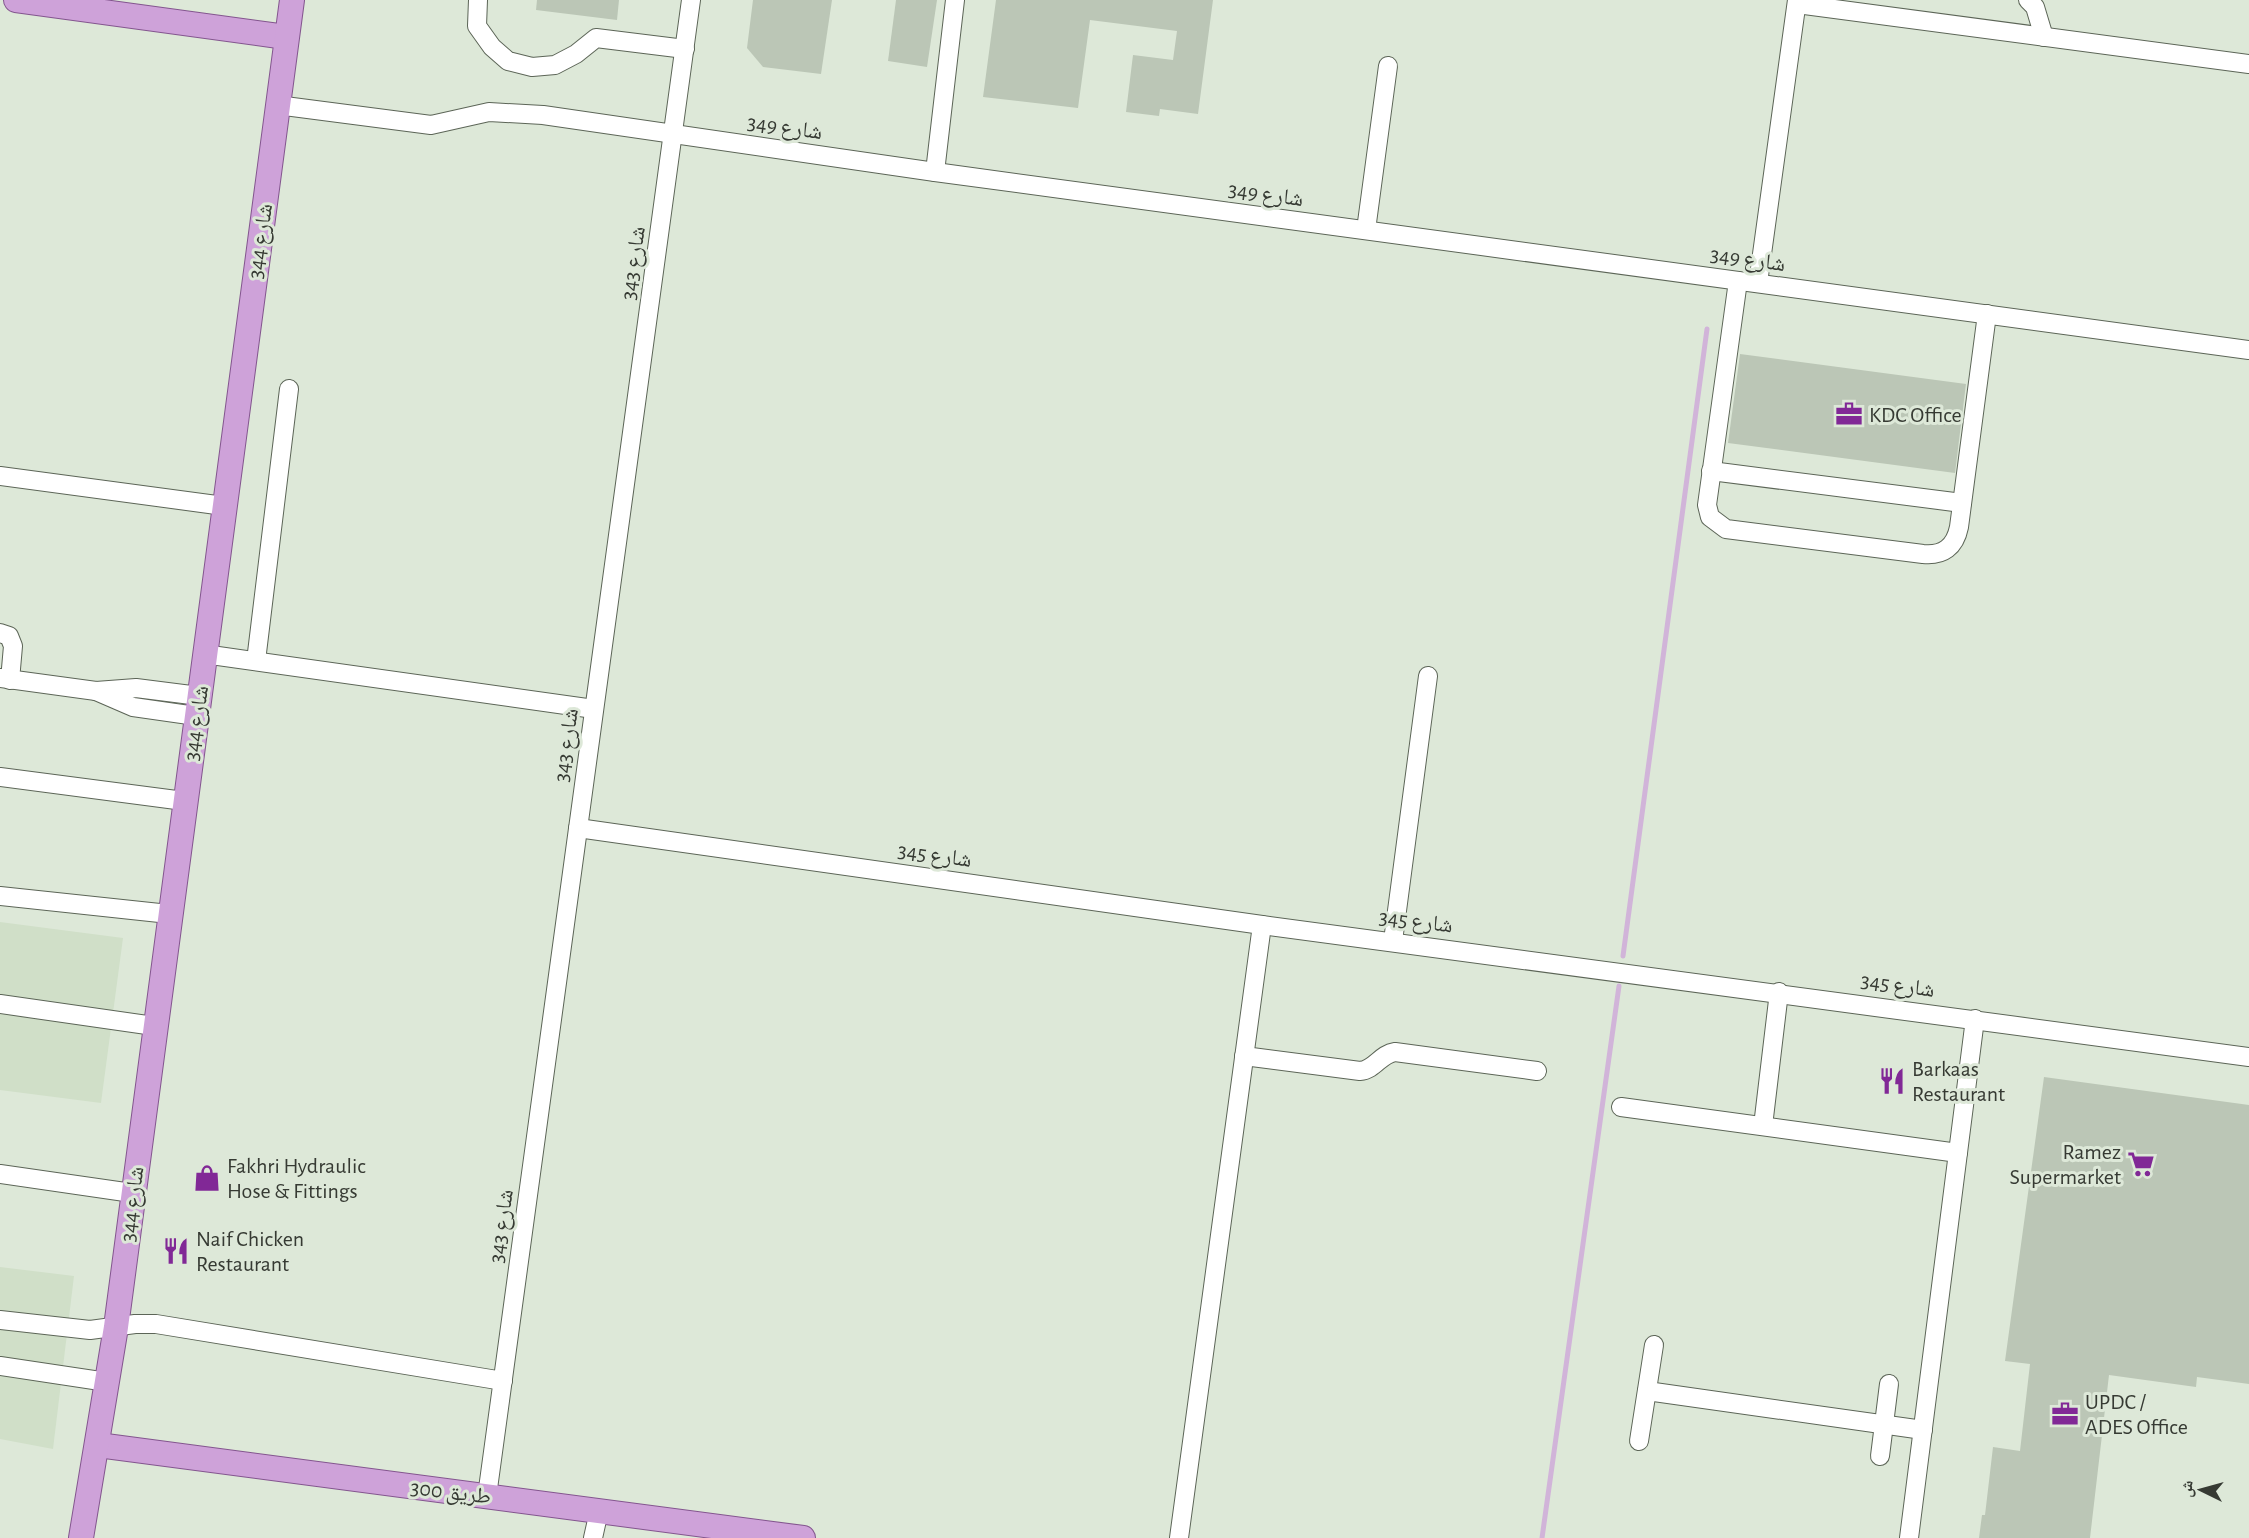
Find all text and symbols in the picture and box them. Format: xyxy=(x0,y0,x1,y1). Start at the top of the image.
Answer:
street label: شارع 349 xyxy=(746,111,824,145)
street label: شارع 349 xyxy=(1227,178,1305,212)
street label: شارع 344 xyxy=(244,202,278,280)
street label: شارع 343 xyxy=(617,225,651,302)
street label: شارع 349 xyxy=(1709,243,1787,277)
office icon: KDC Office xyxy=(1834,399,1864,429)
place label: KDC Office xyxy=(1869,404,1962,426)
street label: شارع 344 xyxy=(180,684,214,762)
street label: شارع 343 xyxy=(550,707,584,784)
street label: شارع 345 xyxy=(896,839,973,873)
street label: شارع 345 xyxy=(1377,906,1454,938)
street label: شارع 345 xyxy=(1859,969,1936,1003)
place label: Barkaas Restaurant xyxy=(1912,1058,2005,1105)
restaurant icon: Barkaas Restaurant xyxy=(1877,1066,1907,1096)
place label: Ramez Supermarket xyxy=(2009,1141,2121,1188)
supermarket icon: Ramez Supermarket xyxy=(2126,1149,2156,1179)
place label: Fakhri Hydraulic Hose & Fittings xyxy=(227,1155,366,1202)
shop icon: Fakhri Hydraulic Hose & Fittings xyxy=(192,1163,222,1193)
street label: شارع 344 xyxy=(116,1165,150,1243)
street label: شارع 343 xyxy=(485,1188,519,1265)
place label: Naif Chicken Restaurant xyxy=(196,1228,304,1275)
restaurant icon: Naif Chicken Restaurant xyxy=(161,1236,191,1266)
place label: UPDC / ADES Office xyxy=(2085,1391,2188,1438)
office icon: UPDC / ADES Office xyxy=(2050,1399,2080,1429)
north arrow xyxy=(2171,1460,2231,1520)
street label: طريق 300 xyxy=(409,1476,492,1510)
text: ش xyxy=(2178,1480,2197,1498)

